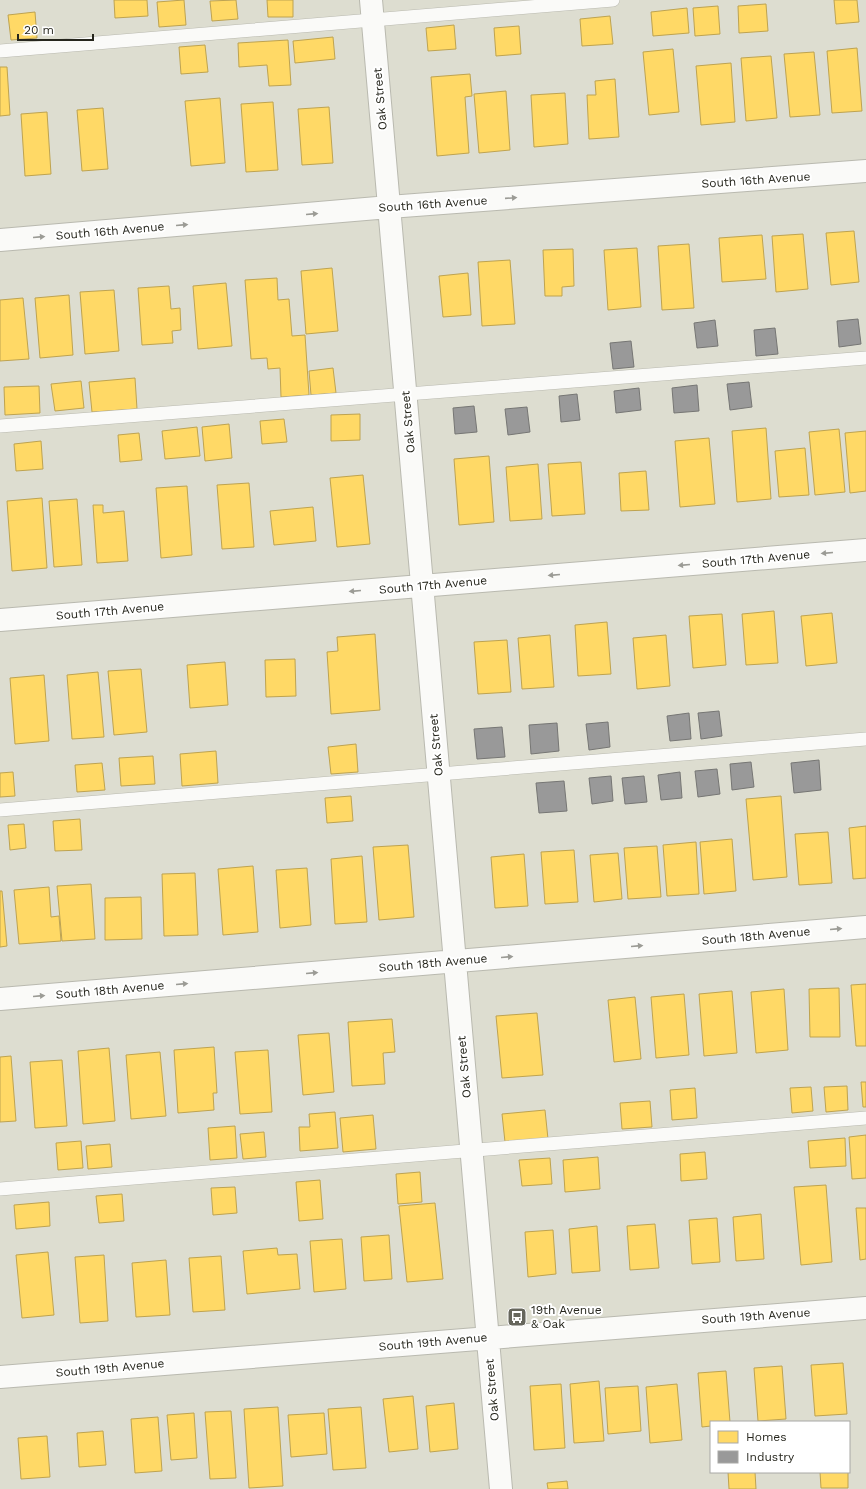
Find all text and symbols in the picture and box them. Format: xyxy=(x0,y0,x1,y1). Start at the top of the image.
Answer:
scale bar xyxy=(18,16,93,42)
text: 20 m xyxy=(24,23,54,37)
street label: Oak Street xyxy=(370,67,390,131)
street label: South 16th Avenue xyxy=(701,169,811,191)
street label: South 16th Avenue xyxy=(378,193,488,215)
one-way arrow xyxy=(505,194,517,201)
one-way arrow xyxy=(306,210,318,217)
street label: South 16th Avenue xyxy=(55,219,165,243)
one-way arrow xyxy=(176,221,188,228)
one-way arrow xyxy=(33,234,45,240)
street label: Oak Street xyxy=(398,390,418,454)
street label: South 17th Avenue xyxy=(701,547,811,571)
one-way arrow xyxy=(821,550,833,557)
one-way arrow xyxy=(678,561,690,568)
one-way arrow xyxy=(548,572,560,579)
street label: South 17th Avenue xyxy=(378,573,488,597)
one-way arrow xyxy=(349,588,361,595)
street label: South 17th Avenue xyxy=(55,599,165,623)
street label: Oak Street xyxy=(426,713,446,777)
street label: South 18th Avenue xyxy=(701,924,811,948)
one-way arrow xyxy=(830,926,842,933)
one-way arrow xyxy=(631,943,643,950)
street label: South 18th Avenue xyxy=(378,951,488,975)
one-way arrow xyxy=(501,954,513,960)
one-way arrow xyxy=(306,970,318,977)
street label: South 18th Avenue xyxy=(55,978,165,1002)
one-way arrow xyxy=(176,981,188,988)
one-way arrow xyxy=(33,993,45,1000)
street label: Oak Street xyxy=(454,1035,474,1099)
place label: 19th Avenue & Oak xyxy=(531,1303,602,1331)
street label: South 19th Avenue xyxy=(701,1305,811,1327)
bus stop icon: 19th Avenue & Oak xyxy=(506,1306,528,1328)
street label: South 19th Avenue xyxy=(378,1330,488,1354)
street label: South 19th Avenue xyxy=(55,1356,165,1380)
street label: Oak Street xyxy=(482,1358,502,1422)
legend xyxy=(710,1421,850,1473)
text: Homes xyxy=(746,1430,787,1444)
text: Industry xyxy=(746,1450,795,1464)

